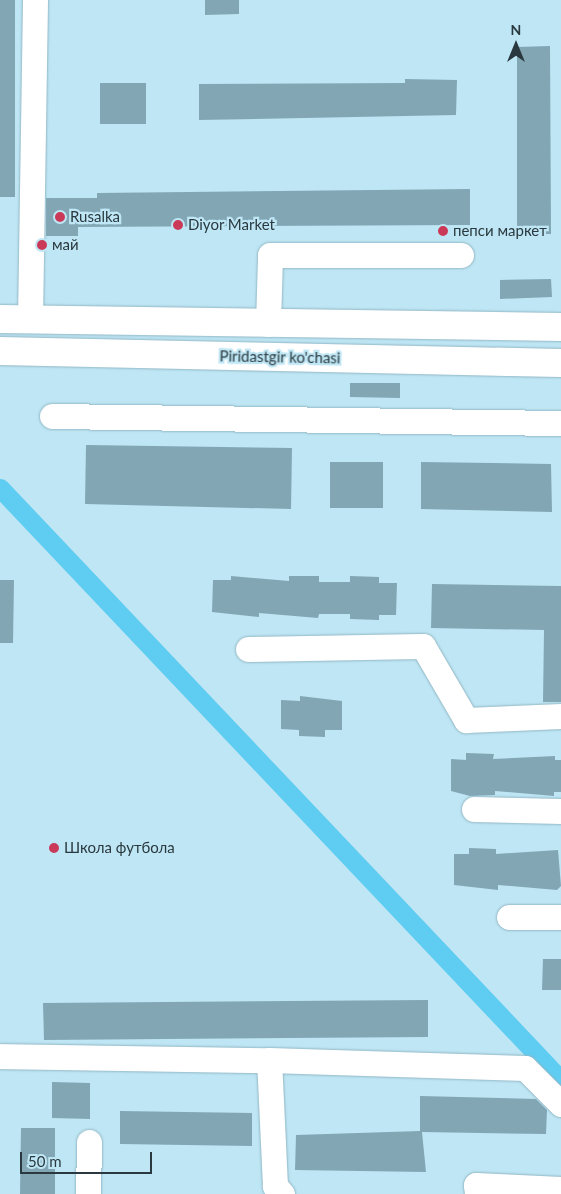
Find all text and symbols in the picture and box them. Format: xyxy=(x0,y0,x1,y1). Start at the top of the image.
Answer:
north arrow xyxy=(491,20,541,70)
text: N xyxy=(511,21,521,38)
place label: Rusalka xyxy=(70,208,120,226)
marker: Rusalka xyxy=(54,211,66,223)
place label: Diyor Market xyxy=(188,216,275,234)
marker: Diyor Market xyxy=(172,219,184,231)
place label: пепси маркет xyxy=(453,222,547,240)
marker: пепси маркет xyxy=(437,225,449,237)
place label: май xyxy=(52,236,79,254)
marker: май xyxy=(36,239,48,251)
street label: Piridastgir ko'chasi xyxy=(219,347,341,367)
place label: Школа футбола xyxy=(64,839,175,857)
marker: Школа футбола xyxy=(48,842,60,854)
scale bar xyxy=(22,1142,155,1174)
text: 50 m xyxy=(28,1152,62,1170)

